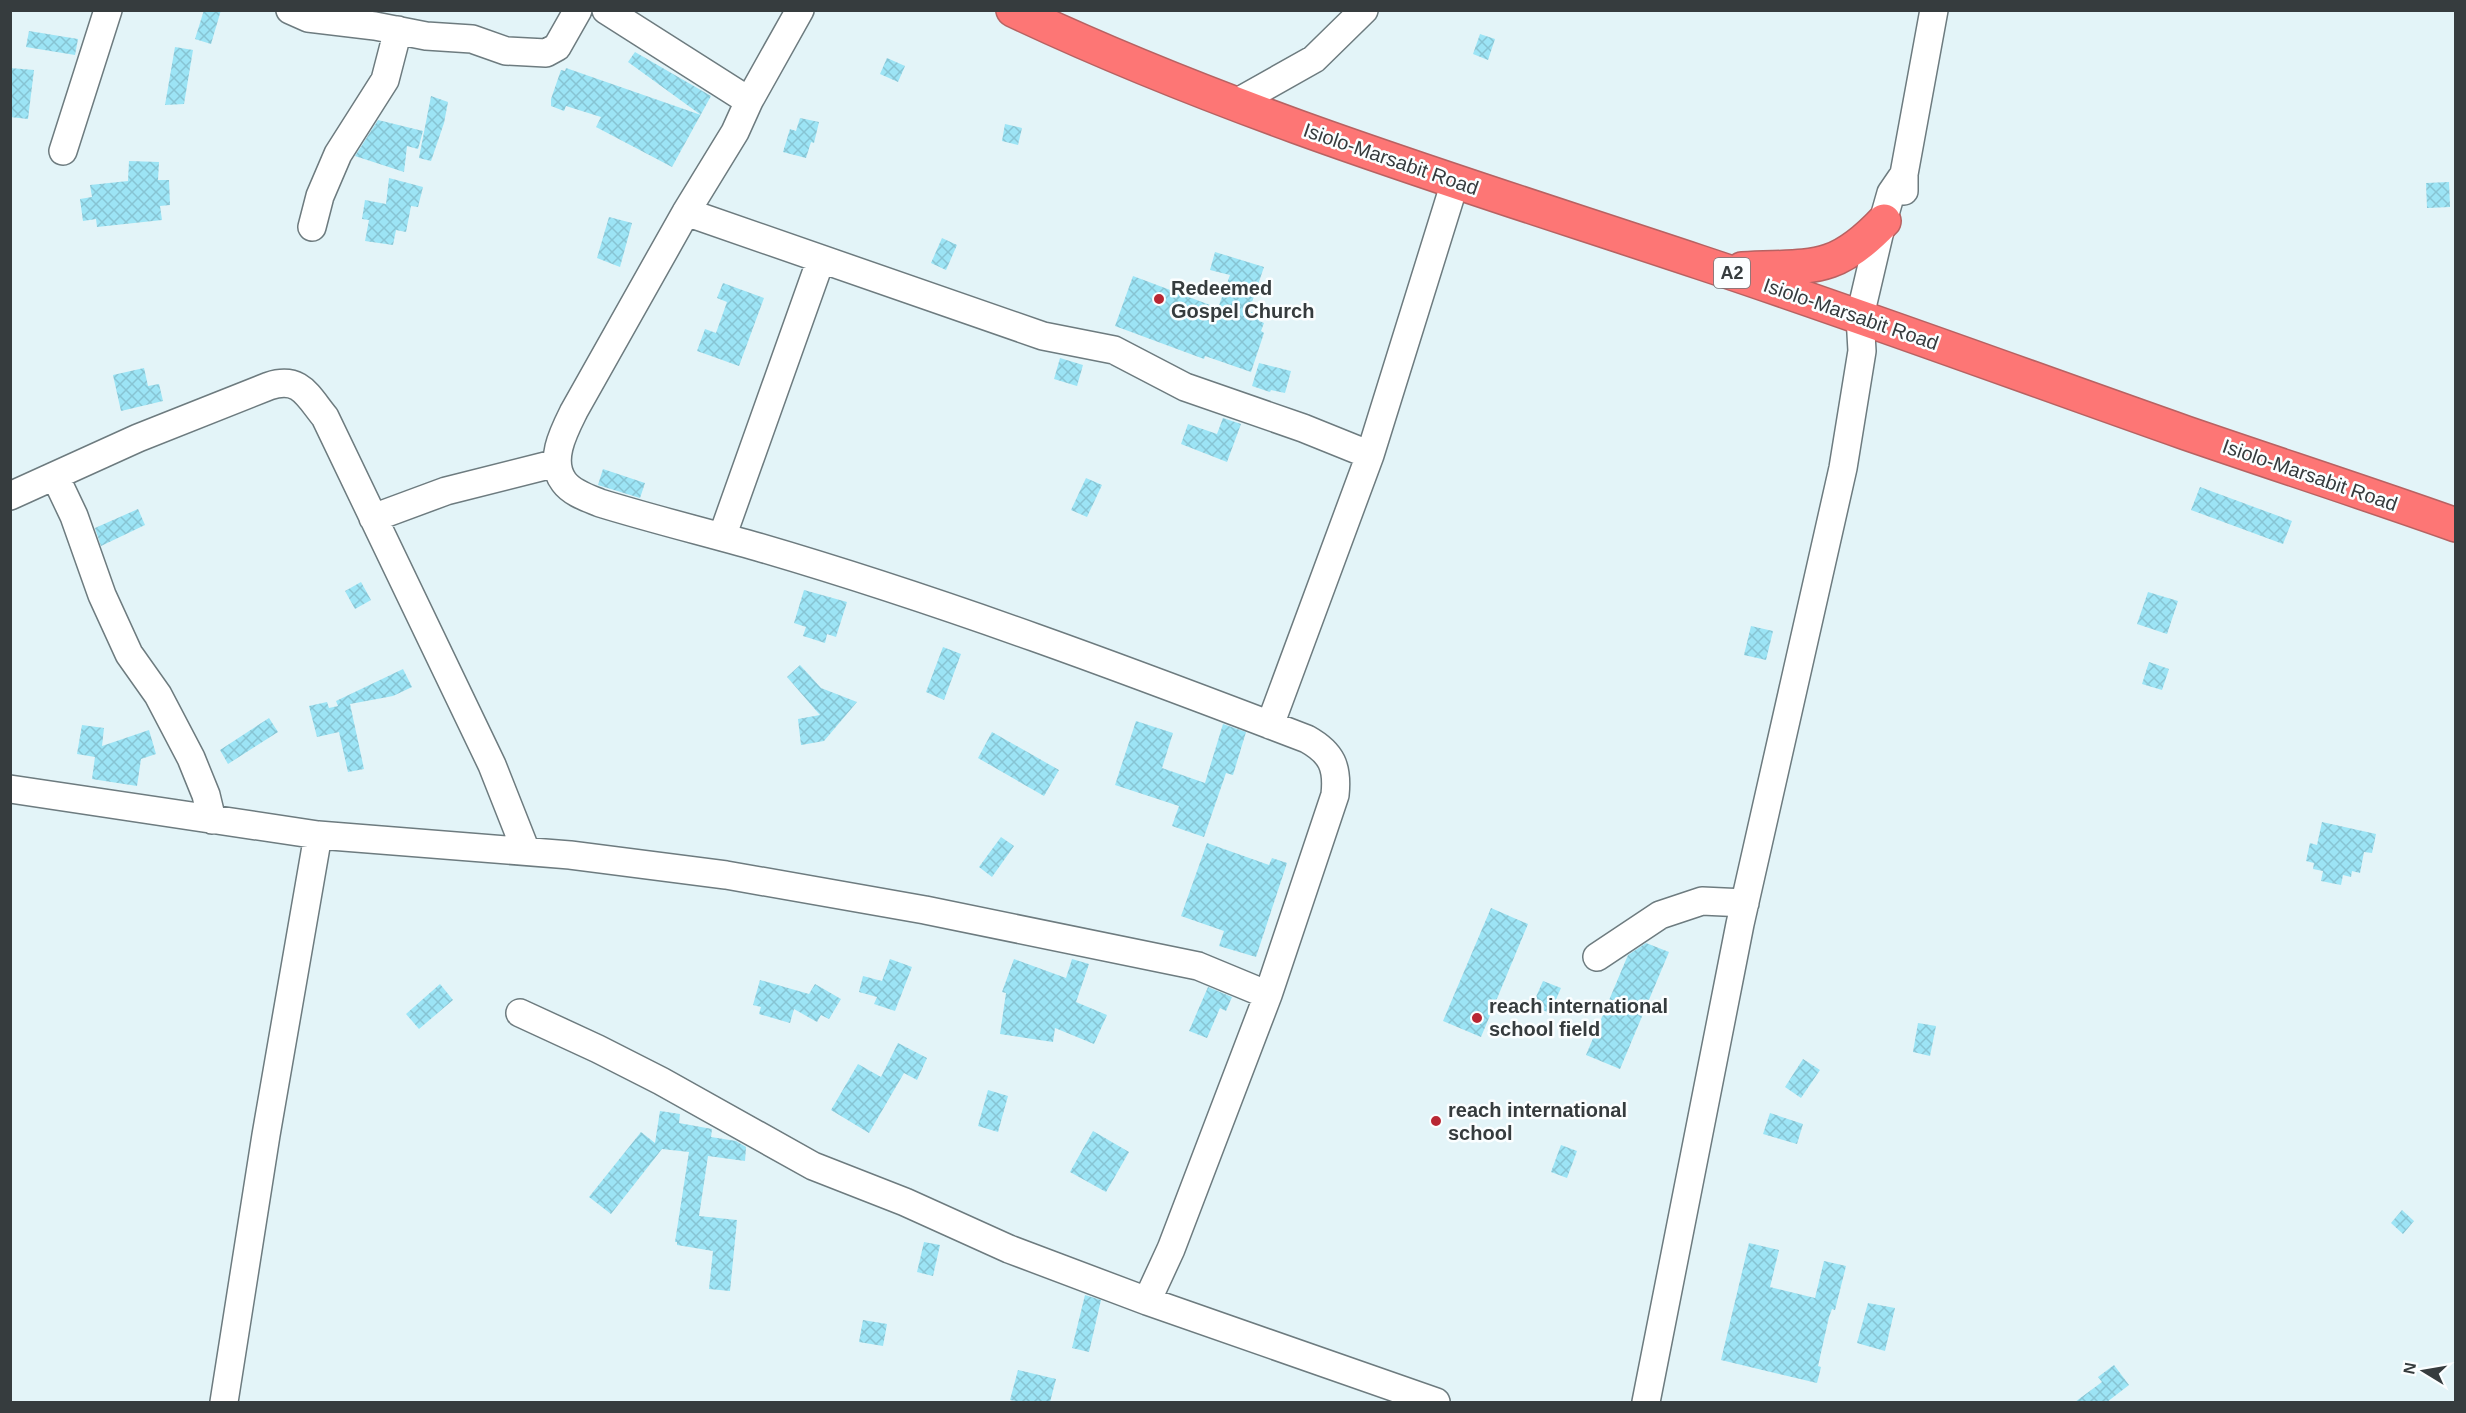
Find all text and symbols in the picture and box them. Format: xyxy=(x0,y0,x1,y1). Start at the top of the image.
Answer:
street label: Isiolo-Marsabit Road xyxy=(1301,119,1481,199)
road number: A2 xyxy=(1714,258,1750,288)
street label: Isiolo-Marsabit Road xyxy=(1761,274,1941,354)
place label: Redeemed Gospel Church xyxy=(1171,277,1314,322)
marker: Redeemed Gospel Church xyxy=(1152,292,1166,306)
street label: Isiolo-Marsabit Road xyxy=(2220,435,2400,515)
place label: reach international school field xyxy=(1489,995,1668,1040)
marker: reach international school field xyxy=(1470,1011,1484,1025)
place label: reach international school xyxy=(1448,1099,1627,1144)
marker: reach international school xyxy=(1429,1114,1443,1128)
north arrow xyxy=(2394,1341,2454,1401)
text: N xyxy=(2400,1361,2419,1376)

